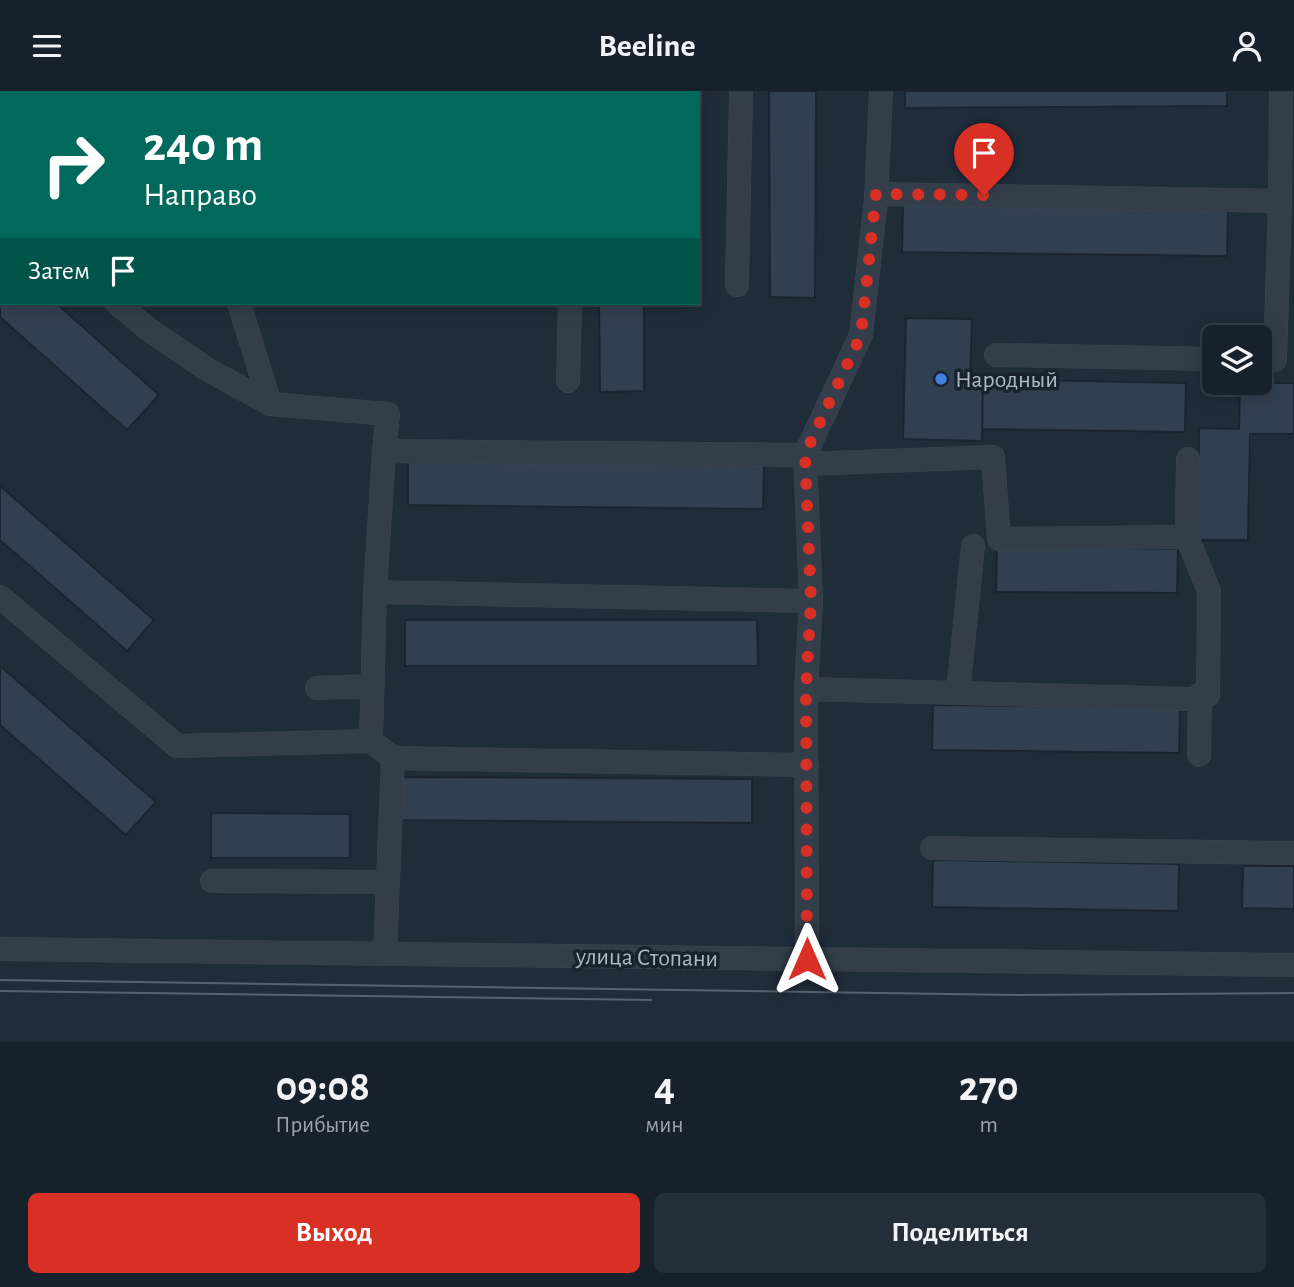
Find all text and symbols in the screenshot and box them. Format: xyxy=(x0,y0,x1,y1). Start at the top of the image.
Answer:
icon: menu xyxy=(28,27,66,65)
icon: person xyxy=(1228,27,1266,65)
text: Beeline xyxy=(598,30,696,62)
icon: right xyxy=(28,119,119,210)
text: 240 m xyxy=(143,121,263,170)
pin xyxy=(954,123,1014,195)
icon: arrive xyxy=(965,134,1003,172)
text: Направо xyxy=(143,179,257,211)
icon: arrive xyxy=(104,252,142,290)
text: Затем xyxy=(28,258,90,284)
map controls xyxy=(1202,325,1272,395)
button: layers xyxy=(1202,325,1272,395)
place label: Народный xyxy=(955,368,1058,392)
marker: Народный xyxy=(933,371,949,387)
position arrow xyxy=(770,922,844,996)
street label: улица Стопани xyxy=(575,945,718,971)
text: 09:08 xyxy=(275,1066,370,1108)
text: 4 xyxy=(654,1066,675,1108)
text: 270 xyxy=(959,1066,1019,1108)
text: Прибытие xyxy=(275,1114,370,1137)
text: мин xyxy=(645,1114,684,1137)
text: m xyxy=(980,1114,998,1137)
button: Выход xyxy=(28,1193,640,1273)
button: Поделиться xyxy=(654,1193,1266,1273)

